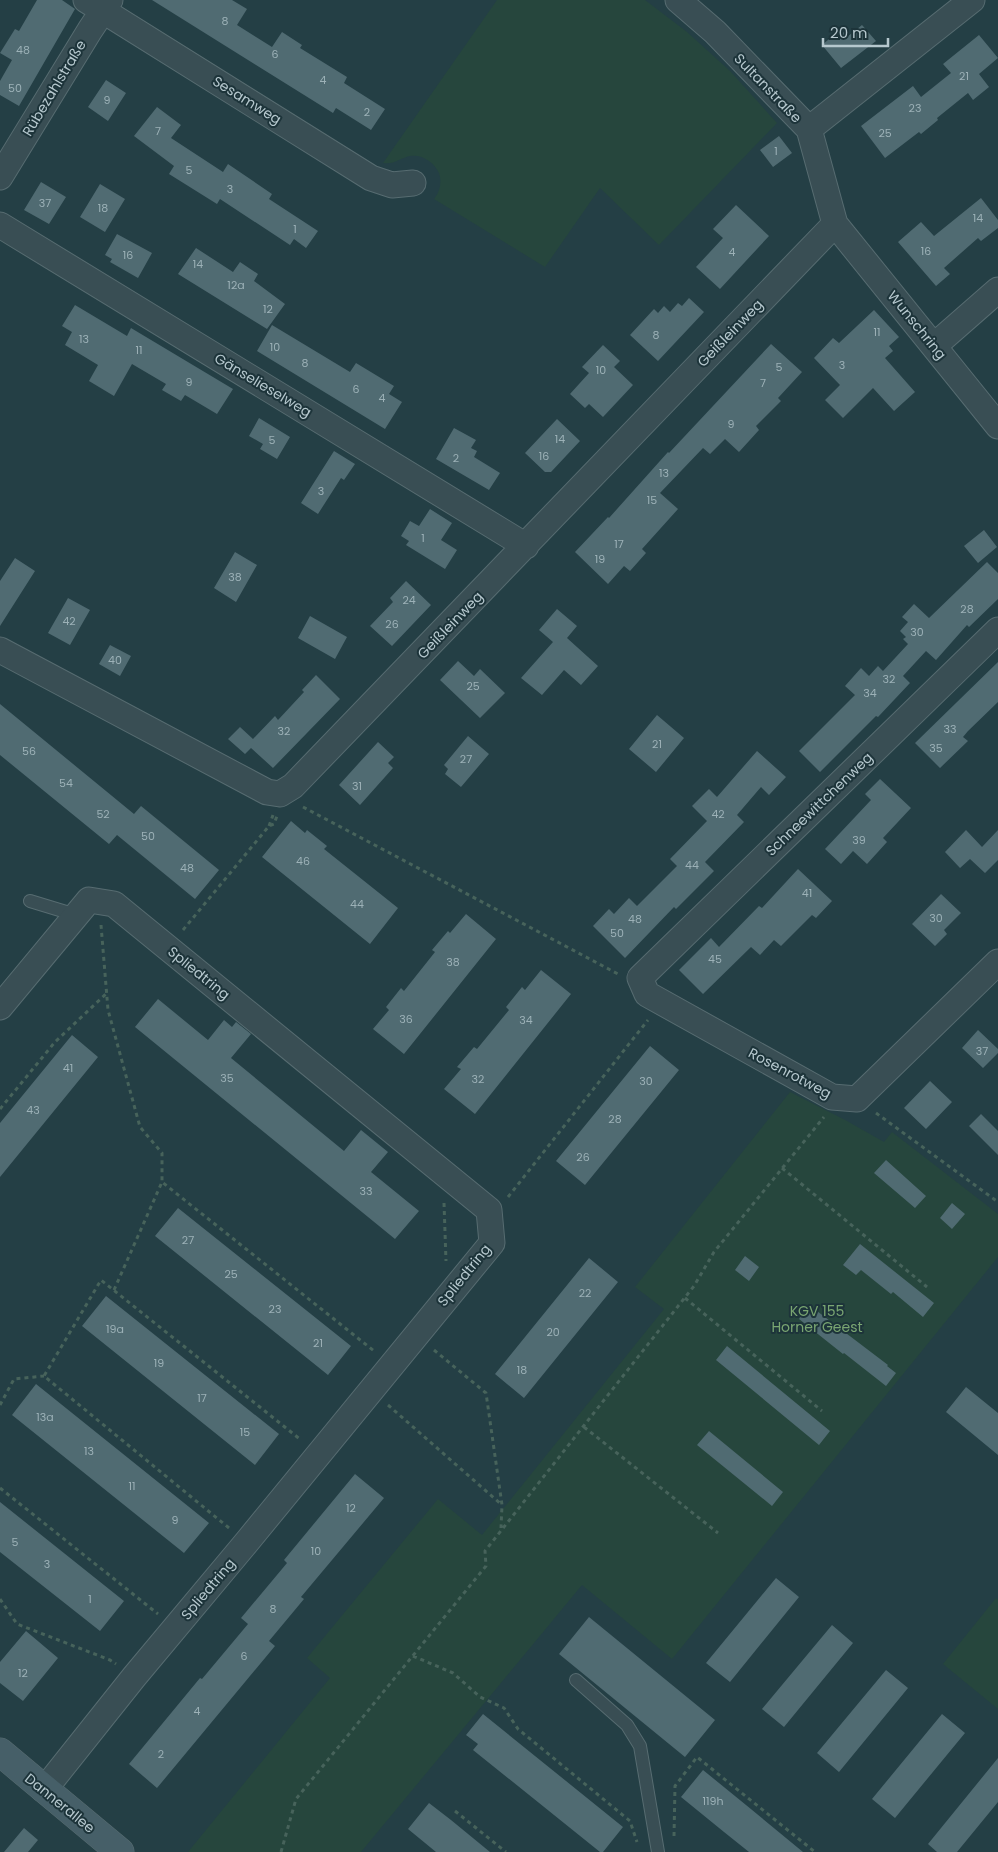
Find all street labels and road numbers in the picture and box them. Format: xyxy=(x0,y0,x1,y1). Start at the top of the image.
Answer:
street label: Rübezahlstraße xyxy=(17,36,91,140)
street label: Sultanstraße xyxy=(730,49,806,127)
street label: Sesamweg xyxy=(209,71,285,129)
street label: Wunschring xyxy=(883,286,951,364)
street label: Geißleinweg xyxy=(693,295,767,371)
street label: Gänselieselweg xyxy=(211,348,315,422)
street label: Geißleinweg xyxy=(413,587,487,663)
street label: Schneewittchenweg xyxy=(761,748,877,860)
street label: Spliedtring xyxy=(164,942,234,1004)
street label: Rosenrotweg xyxy=(745,1043,835,1103)
street label: Spliedtring xyxy=(433,1240,495,1310)
street label: Spliedtring xyxy=(176,1554,240,1624)
street label: Dannerallee xyxy=(21,1769,100,1838)

